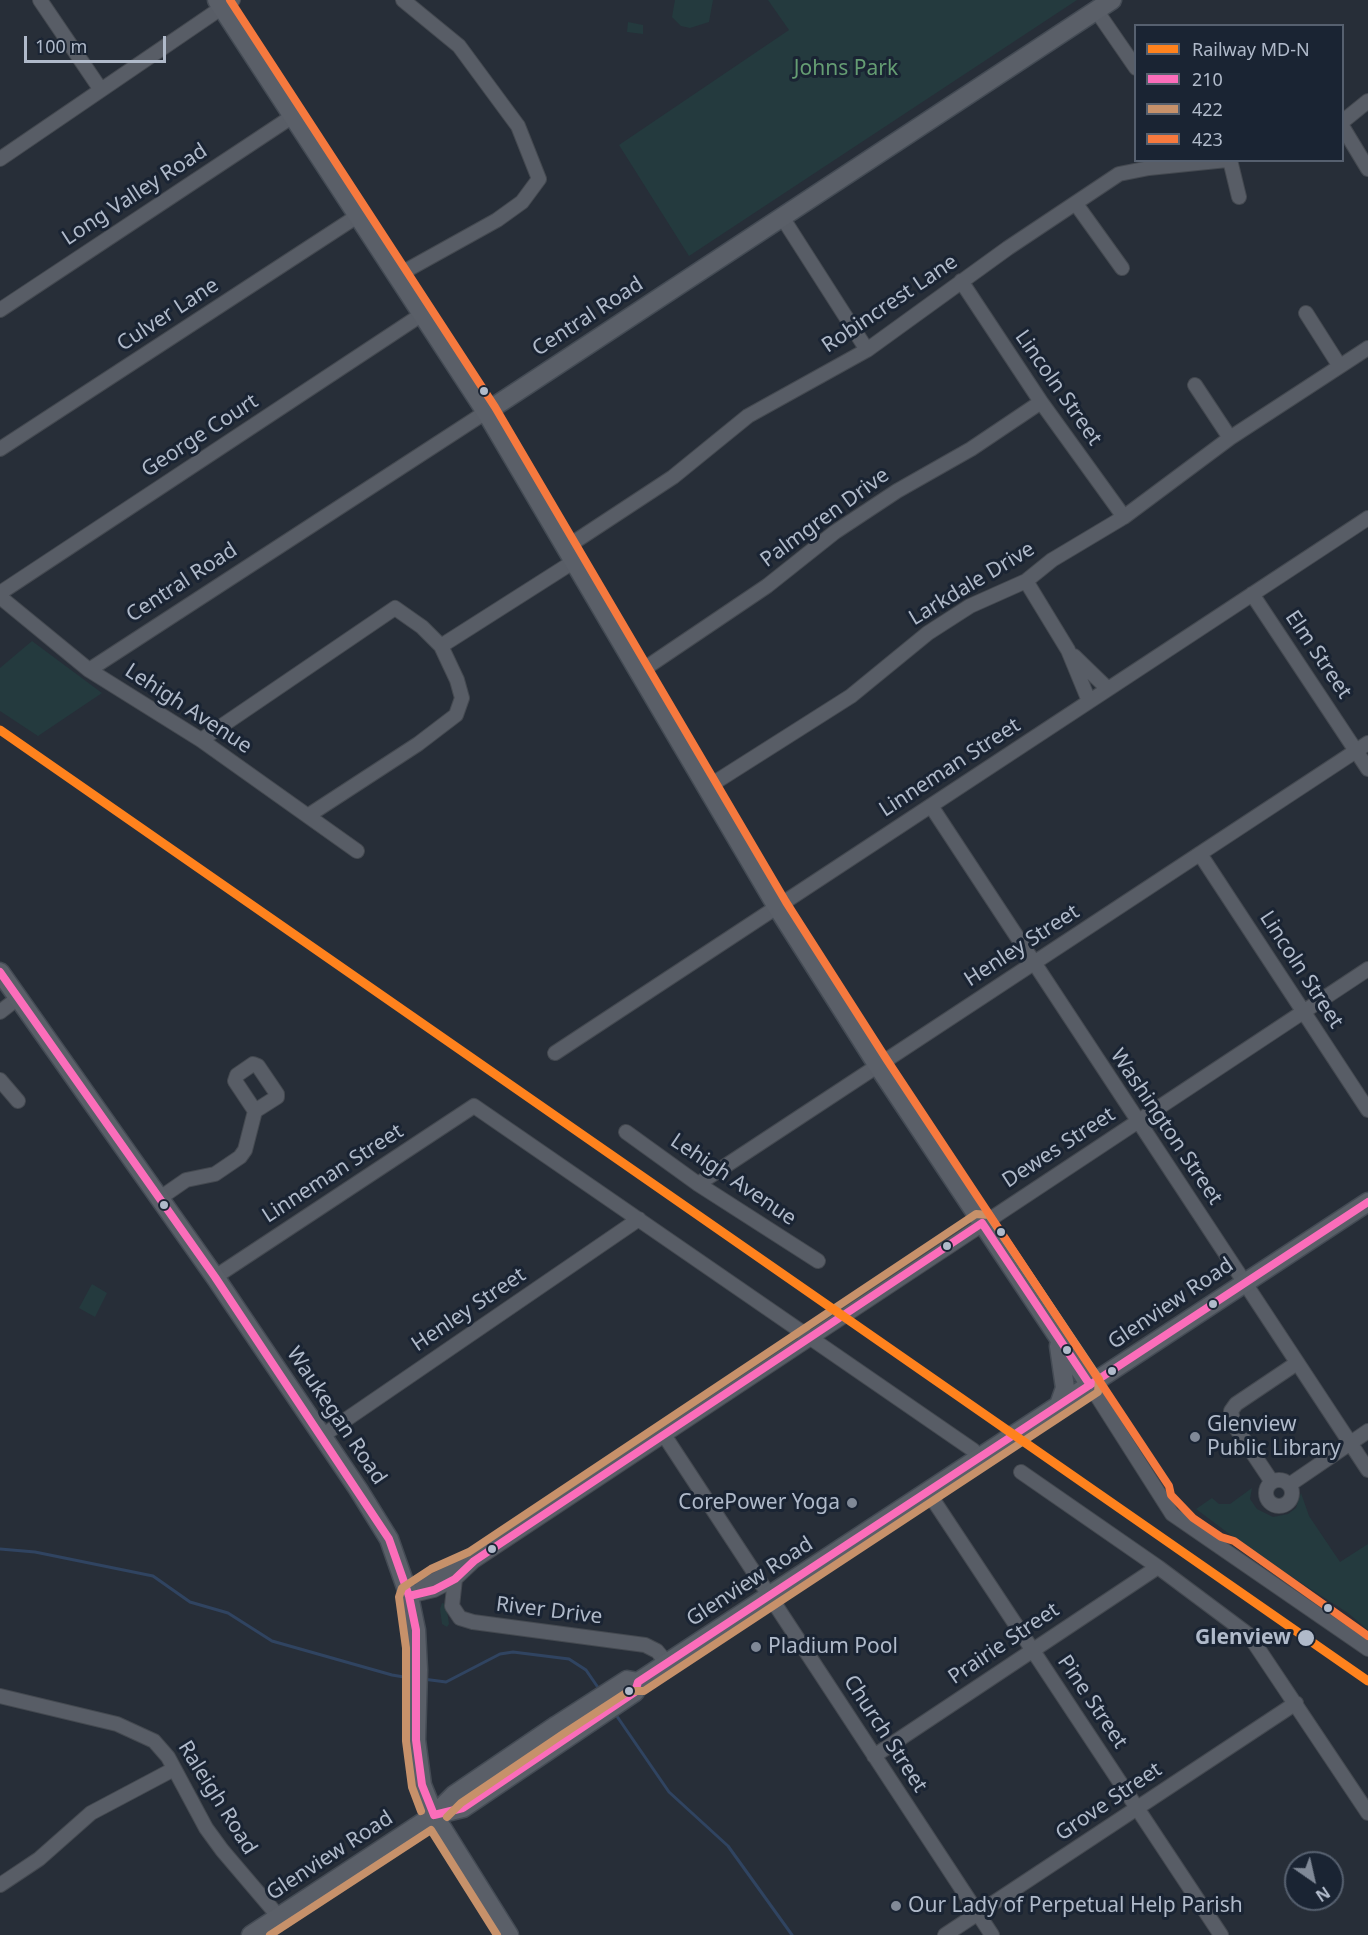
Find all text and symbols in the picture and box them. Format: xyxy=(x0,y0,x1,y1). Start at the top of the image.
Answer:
scale bar xyxy=(27,24,170,62)
legend xyxy=(1134,24,1344,162)
text: 100 m xyxy=(35,34,87,58)
text: Railway MD-N xyxy=(1192,37,1310,61)
park label: Johns Park xyxy=(794,56,898,82)
text: 210 xyxy=(1192,67,1223,91)
text: 422 xyxy=(1192,97,1223,121)
text: 423 xyxy=(1192,127,1223,151)
street label: Long Valley Road xyxy=(58,139,212,251)
street label: Robincrest Lane xyxy=(817,249,963,359)
street label: Central Road xyxy=(528,272,648,362)
street label: Culver Lane xyxy=(113,273,223,357)
street label: Lincoln Street xyxy=(1009,326,1107,450)
unlabelled marker xyxy=(478,385,490,397)
street label: George Court xyxy=(137,389,263,483)
street label: Palmgren Drive xyxy=(756,463,894,573)
street label: Larkdale Drive xyxy=(905,537,1039,631)
street label: Central Road xyxy=(122,538,242,628)
street label: Elm Street xyxy=(1279,606,1357,704)
street label: Lehigh Avenue xyxy=(120,659,256,759)
street label: Linneman Street xyxy=(875,713,1025,823)
street label: Henley Street xyxy=(960,899,1084,993)
street label: Lincoln Street xyxy=(1254,907,1348,1033)
street label: Washington Street xyxy=(1105,1044,1227,1210)
street label: Dewes Street xyxy=(998,1102,1120,1194)
street label: Linneman Street xyxy=(258,1119,408,1229)
street label: Lehigh Avenue xyxy=(665,1129,801,1231)
unlabelled marker xyxy=(158,1199,170,1211)
unlabelled marker xyxy=(995,1226,1007,1238)
unlabelled marker xyxy=(941,1240,953,1252)
street label: Glenview Road xyxy=(1104,1253,1238,1355)
street label: Henley Street xyxy=(407,1263,531,1357)
unlabelled marker xyxy=(1207,1298,1219,1310)
street label: Waukegan Road xyxy=(281,1342,391,1490)
unlabelled marker xyxy=(1061,1344,1073,1356)
unlabelled marker xyxy=(1106,1365,1118,1377)
place label: Glenview Public Library xyxy=(1207,1412,1341,1462)
marker: Glenview Public Library xyxy=(1188,1430,1202,1444)
place label: CorePower Yoga xyxy=(678,1490,840,1516)
marker: CorePower Yoga xyxy=(845,1496,859,1510)
street label: Glenview Road xyxy=(682,1532,818,1632)
unlabelled marker xyxy=(486,1543,498,1555)
street label: River Drive xyxy=(494,1592,604,1630)
street label: Prairie Street xyxy=(944,1598,1064,1690)
unlabelled marker xyxy=(1322,1602,1334,1614)
place label: Glenview xyxy=(1195,1625,1291,1651)
marker: Glenview xyxy=(1296,1628,1316,1648)
place label: Pladium Pool xyxy=(768,1634,898,1660)
marker: Pladium Pool xyxy=(749,1640,763,1654)
street label: Pine Street xyxy=(1052,1651,1132,1753)
street label: Church Street xyxy=(838,1671,932,1797)
unlabelled marker xyxy=(623,1685,635,1697)
street label: Raleigh Road xyxy=(172,1736,262,1860)
street label: Grove Street xyxy=(1051,1757,1167,1847)
street label: Glenview Road xyxy=(262,1806,398,1906)
north arrow xyxy=(1284,1851,1344,1911)
text: N xyxy=(1311,1882,1334,1907)
place label: Our Lady of Perpetual Help Parish xyxy=(908,1893,1243,1919)
marker: Our Lady of Perpetual Help Parish xyxy=(889,1899,903,1913)

